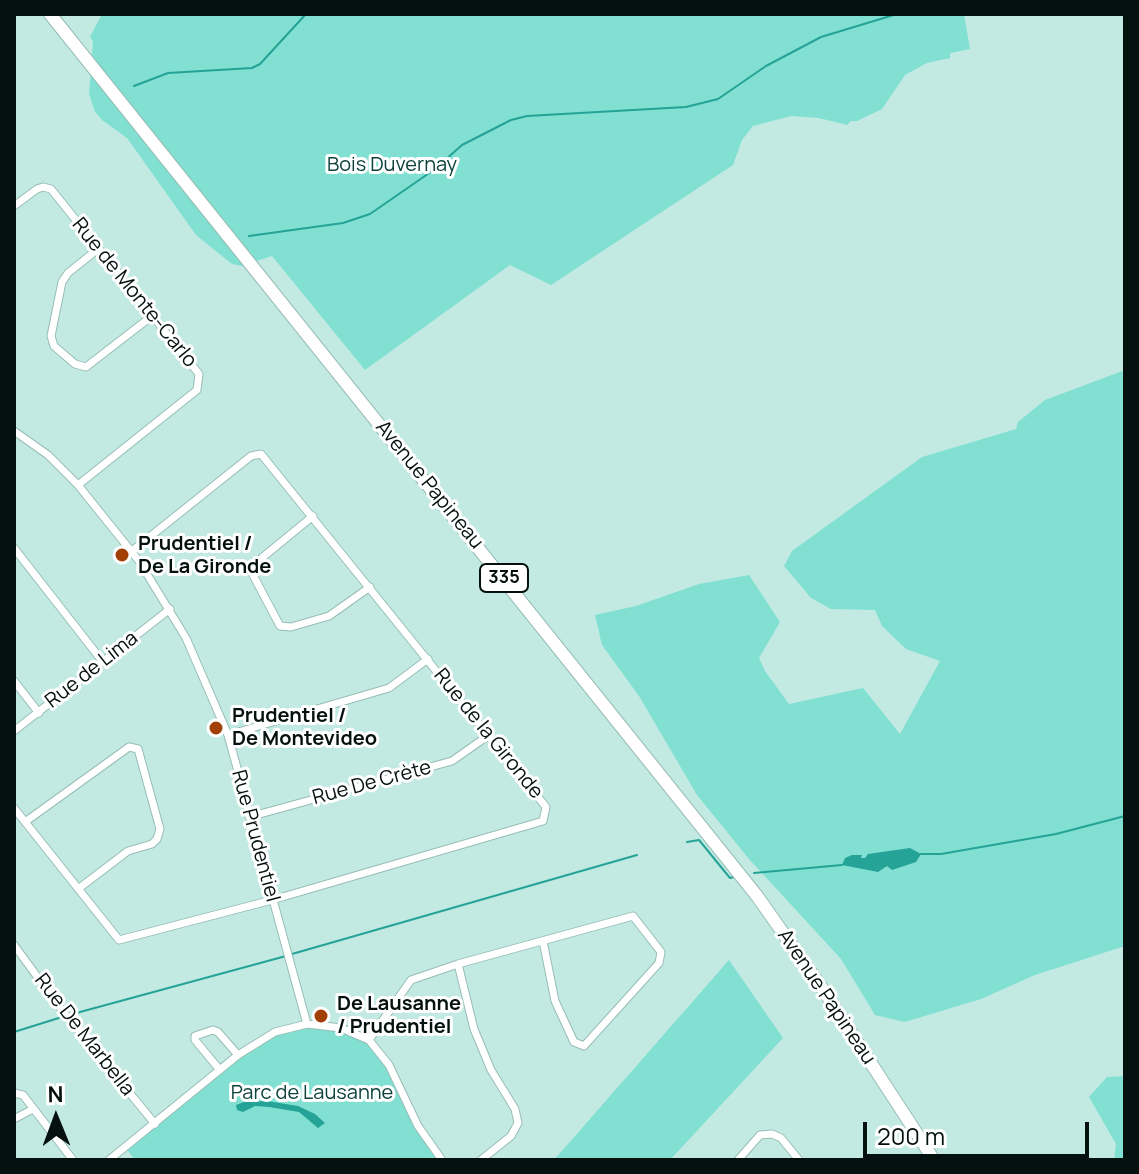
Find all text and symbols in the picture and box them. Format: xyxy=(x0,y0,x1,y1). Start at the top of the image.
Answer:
park label: Bois Duvernay xyxy=(327,153,457,177)
street label: Rue de Monte-Carlo xyxy=(66,214,202,372)
street label: Avenue Papineau xyxy=(370,416,488,554)
place label: Prudentiel / De La Gironde xyxy=(138,532,271,579)
marker: Prudentiel / De La Gironde xyxy=(113,546,131,564)
road number: 335 xyxy=(480,564,528,592)
street label: Rue de Lima xyxy=(41,626,143,714)
street label: Rue de la Gironde xyxy=(428,664,548,804)
place label: Prudentiel / De Montevideo xyxy=(232,704,377,751)
marker: Prudentiel / De Montevideo xyxy=(207,719,225,737)
street label: Rue De Crète xyxy=(310,756,434,810)
street label: Rue Prudentiel xyxy=(226,767,284,905)
street label: Avenue Papineau xyxy=(772,925,880,1069)
street label: Rue De Marbella xyxy=(29,969,139,1101)
place label: De Lausanne / Prudentiel xyxy=(337,992,461,1039)
marker: De Lausanne / Prudentiel xyxy=(312,1007,330,1025)
north arrow xyxy=(16,1078,96,1158)
text: N xyxy=(47,1079,64,1109)
park label: Parc de Lausanne xyxy=(231,1081,393,1105)
scale bar xyxy=(867,1106,1093,1156)
text: 200 m xyxy=(877,1119,945,1152)

